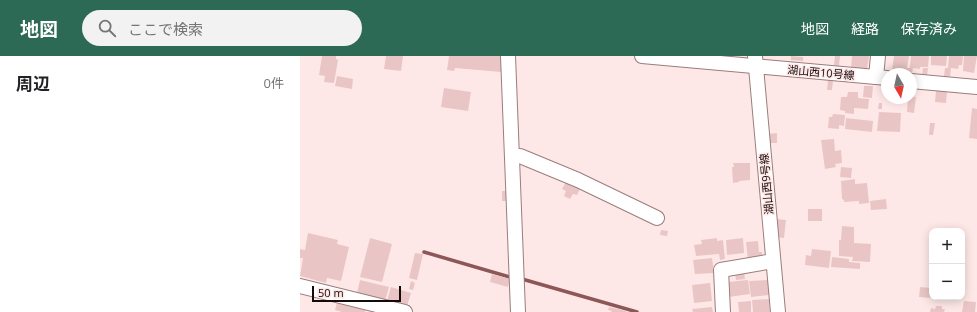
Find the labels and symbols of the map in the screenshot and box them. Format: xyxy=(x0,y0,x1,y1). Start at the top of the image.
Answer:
street label: 湖山西10号線 xyxy=(787,62,855,82)
north arrow xyxy=(881,68,917,104)
street label: 湖山西9号線 xyxy=(756,153,776,215)
scale bar xyxy=(312,284,401,303)

